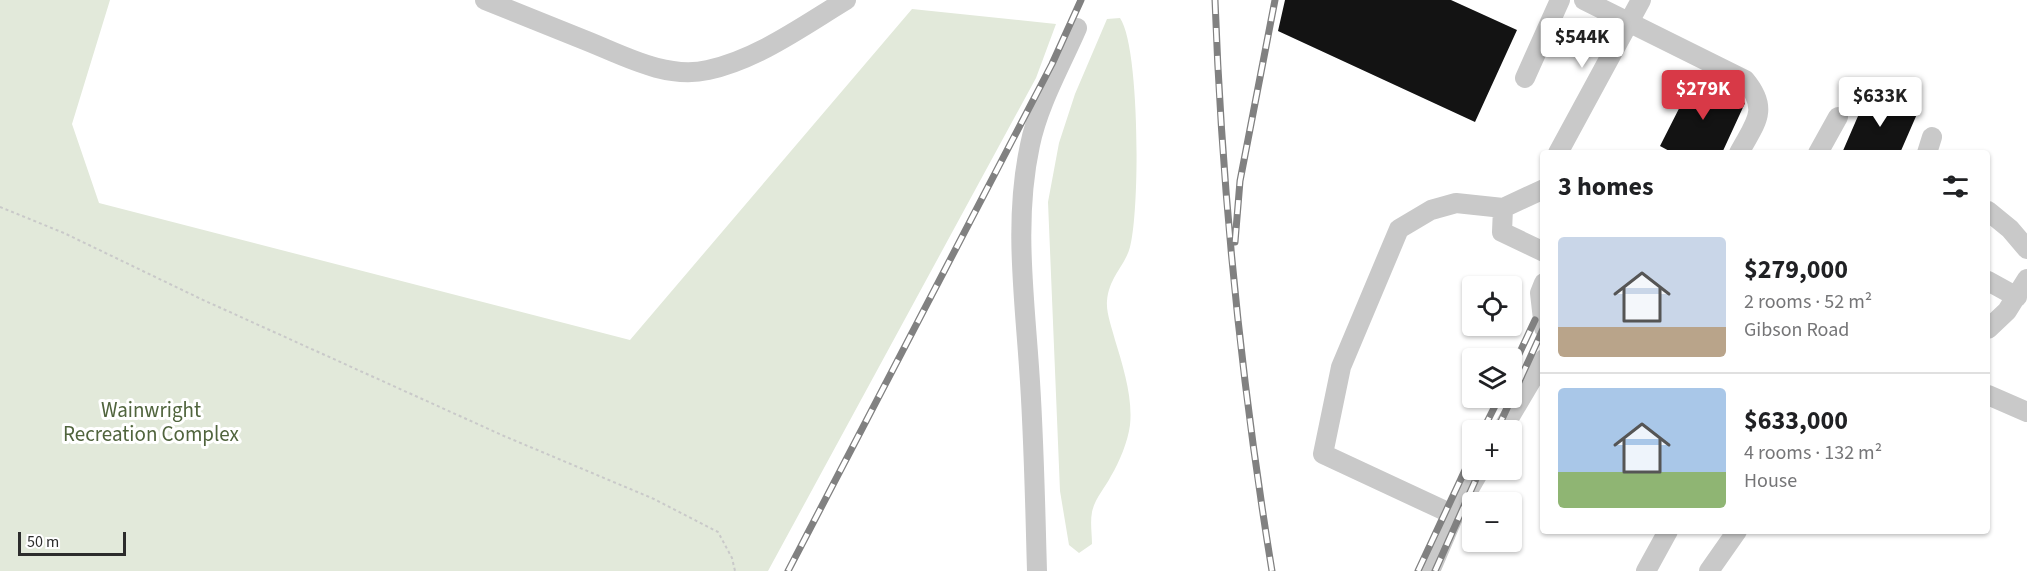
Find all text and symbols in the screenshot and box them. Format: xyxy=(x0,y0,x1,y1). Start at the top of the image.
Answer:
pin: $544K xyxy=(1540,18,1624,69)
text: $544K xyxy=(1555,23,1609,51)
pin: $279K xyxy=(1661,70,1745,121)
text: $279K xyxy=(1676,75,1730,103)
pin: $633K xyxy=(1838,77,1922,128)
text: $633K xyxy=(1853,82,1907,110)
text: 3 homes xyxy=(1558,168,1653,205)
icon: filters xyxy=(1939,170,1972,203)
text: $279,000 xyxy=(1744,251,1848,288)
icon: home xyxy=(1606,261,1678,333)
map controls xyxy=(1462,276,1522,552)
button: locate xyxy=(1462,276,1522,336)
text: 2 rooms · 52 m² xyxy=(1744,288,1872,316)
text: Gibson Road xyxy=(1744,316,1849,344)
button: layers xyxy=(1462,348,1522,408)
park label: Wainwright Recreation Complex xyxy=(63,395,240,449)
text: $633,000 xyxy=(1744,402,1848,439)
icon: home xyxy=(1606,412,1678,484)
button: + xyxy=(1462,420,1522,480)
text: 4 rooms · 132 m² xyxy=(1744,439,1882,467)
text: House xyxy=(1744,467,1797,495)
button: − xyxy=(1462,492,1522,552)
scale bar xyxy=(18,529,126,556)
text: 50 m xyxy=(27,531,59,553)

